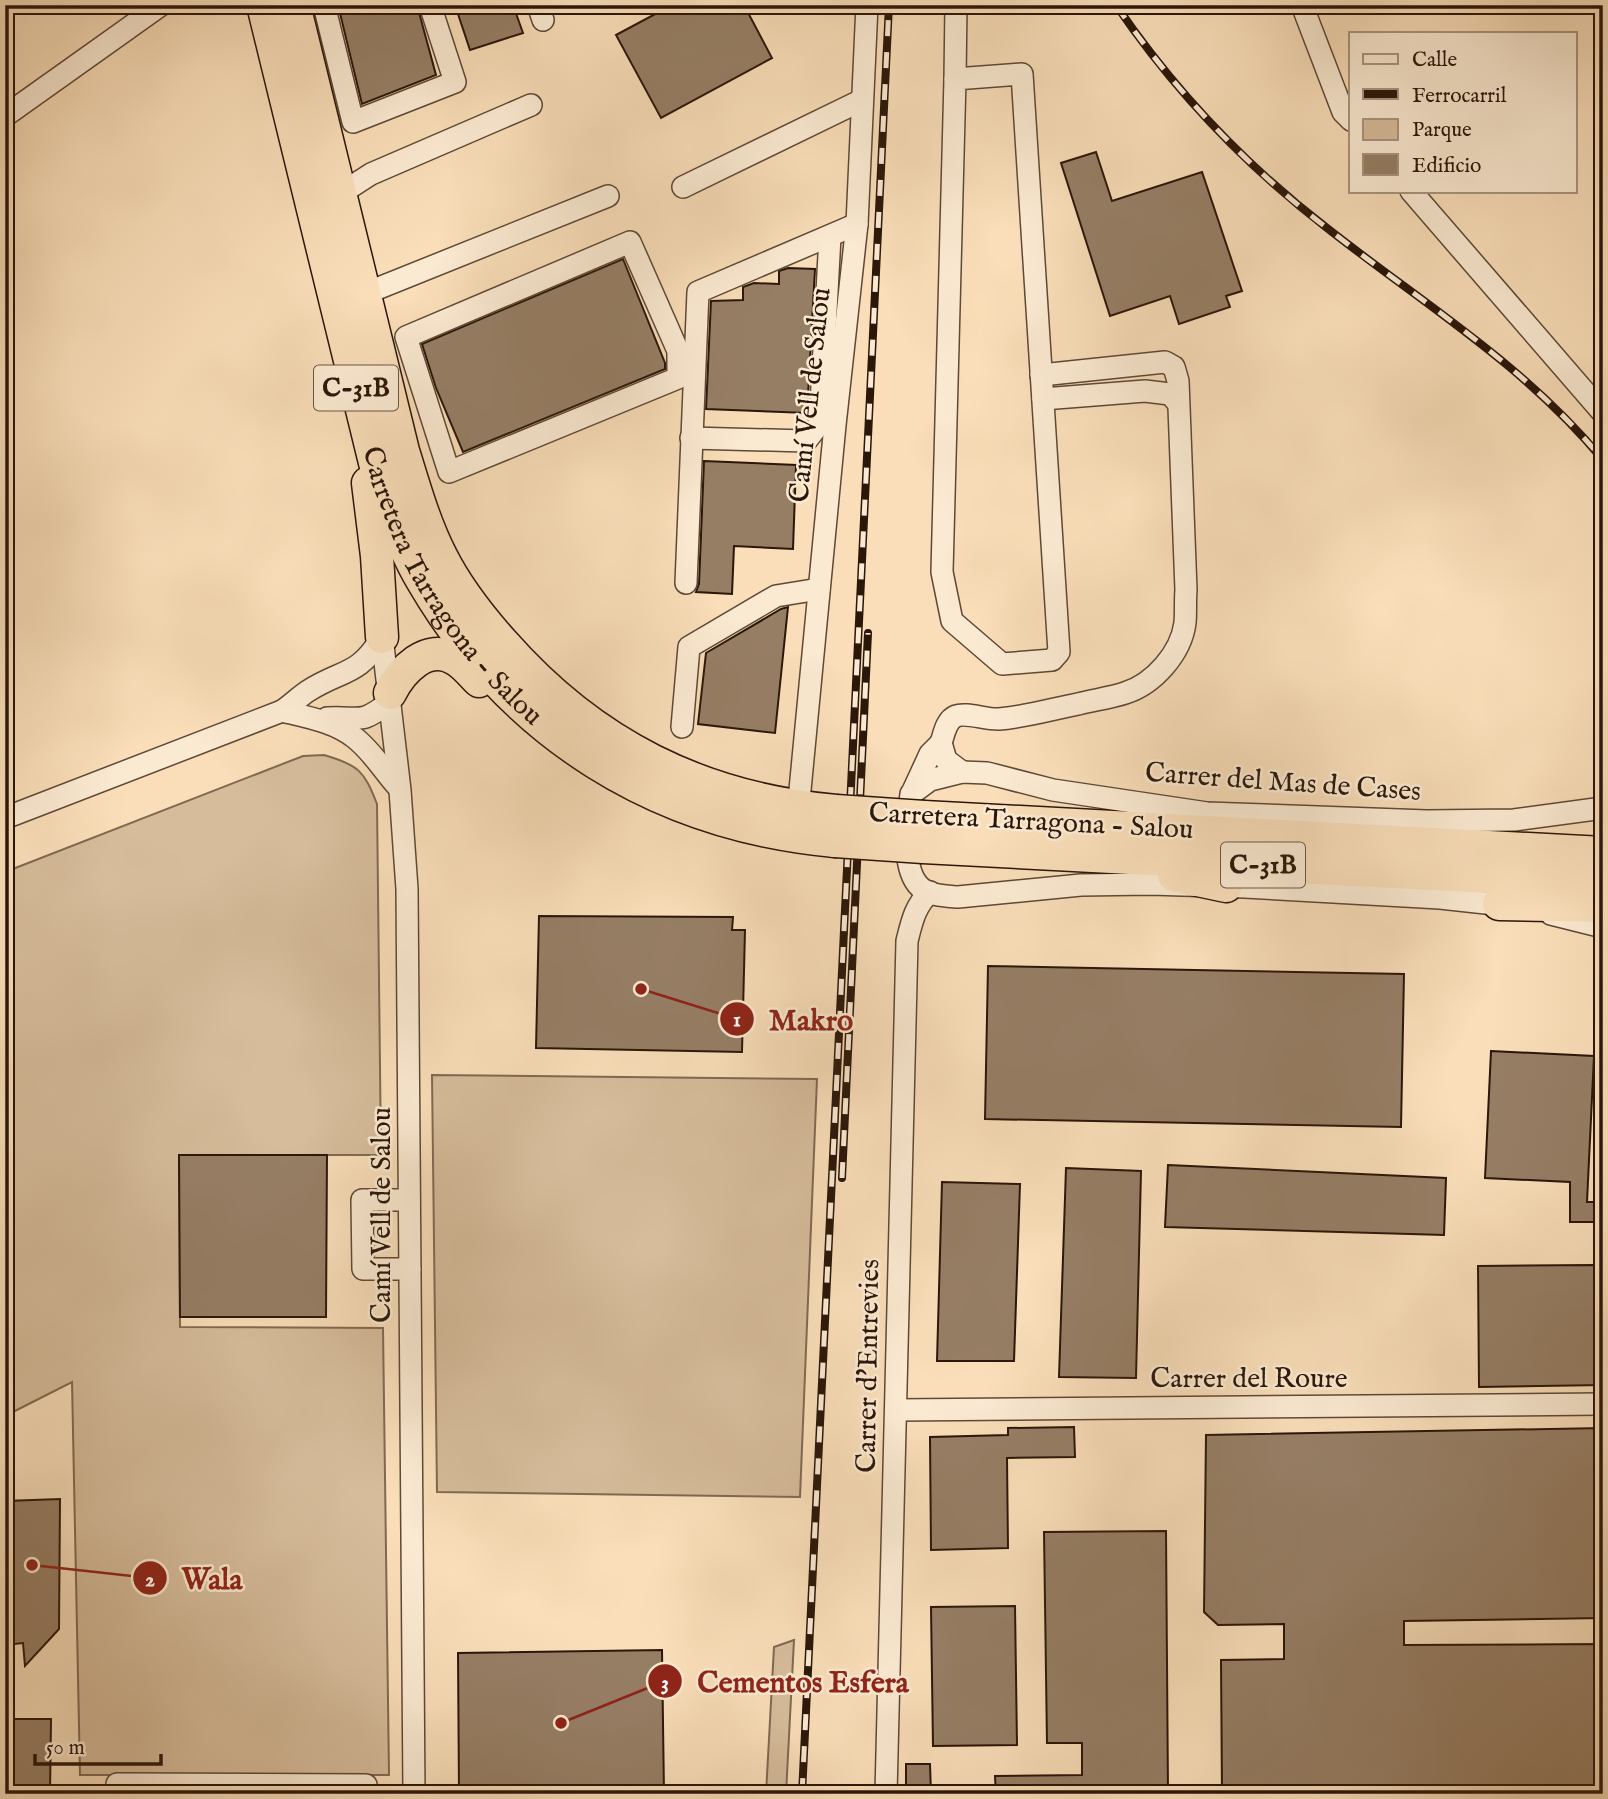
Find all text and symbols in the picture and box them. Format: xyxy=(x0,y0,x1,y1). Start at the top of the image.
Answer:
legend xyxy=(1349,32,1576,192)
text: Calle xyxy=(1412,47,1457,74)
text: Ferrocarril xyxy=(1412,83,1507,110)
text: Parque xyxy=(1412,117,1472,144)
text: Edificio xyxy=(1412,153,1481,180)
street label: Camí Vell de Salou xyxy=(782,286,840,504)
road number: C-31B xyxy=(314,366,398,410)
street label: Carretera Tarragona - Salou xyxy=(354,443,550,733)
street label: Carrer del Mas de Cases xyxy=(1144,756,1422,810)
street label: Carretera Tarragona - Salou xyxy=(868,796,1194,848)
road number: C-31B xyxy=(1221,842,1305,888)
callout: Makro xyxy=(720,994,867,1045)
text: Makro xyxy=(769,1003,853,1041)
text: 1 xyxy=(733,1007,741,1034)
street label: Camí Vell de Salou xyxy=(365,1107,400,1323)
street label: Carrer d'Entrevies xyxy=(850,1259,888,1473)
street label: Carrer del Roure xyxy=(1150,1362,1348,1397)
callout: Wala xyxy=(133,1553,256,1604)
text: Wala xyxy=(181,1562,243,1600)
text: 2 xyxy=(145,1567,155,1594)
callout: Cementos Esfera xyxy=(648,1656,922,1707)
text: Cementos Esfera xyxy=(697,1665,910,1703)
text: 3 xyxy=(661,1670,669,1697)
scale bar xyxy=(35,1722,161,1766)
text: 50 m xyxy=(46,1735,85,1762)

